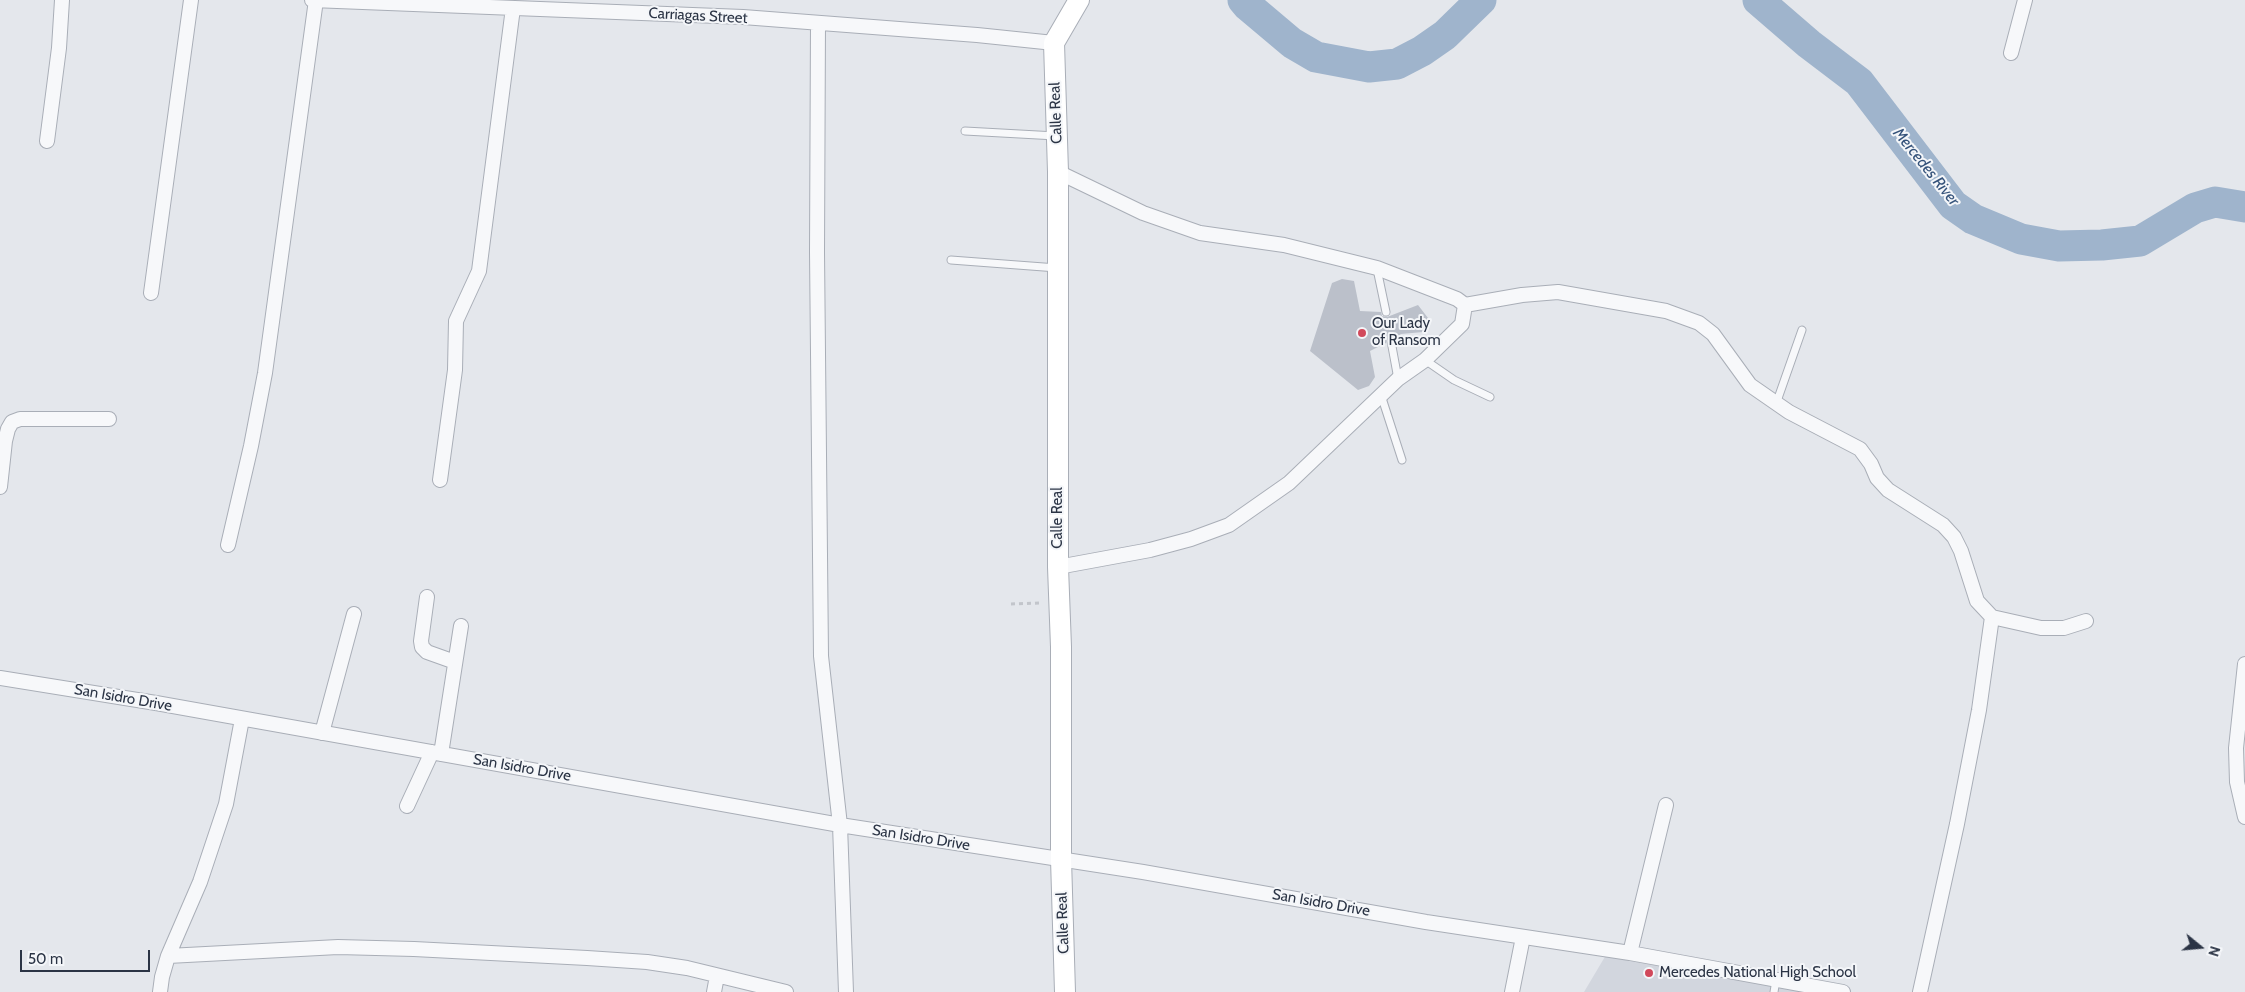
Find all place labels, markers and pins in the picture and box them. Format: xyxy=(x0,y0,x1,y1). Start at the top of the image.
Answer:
place label: Our Lady of Ransom xyxy=(1372,315,1441,350)
marker: Our Lady of Ransom xyxy=(1356,327,1368,339)
place label: Mercedes National High School xyxy=(1659,964,1856,982)
marker: Mercedes National High School xyxy=(1643,967,1655,979)

